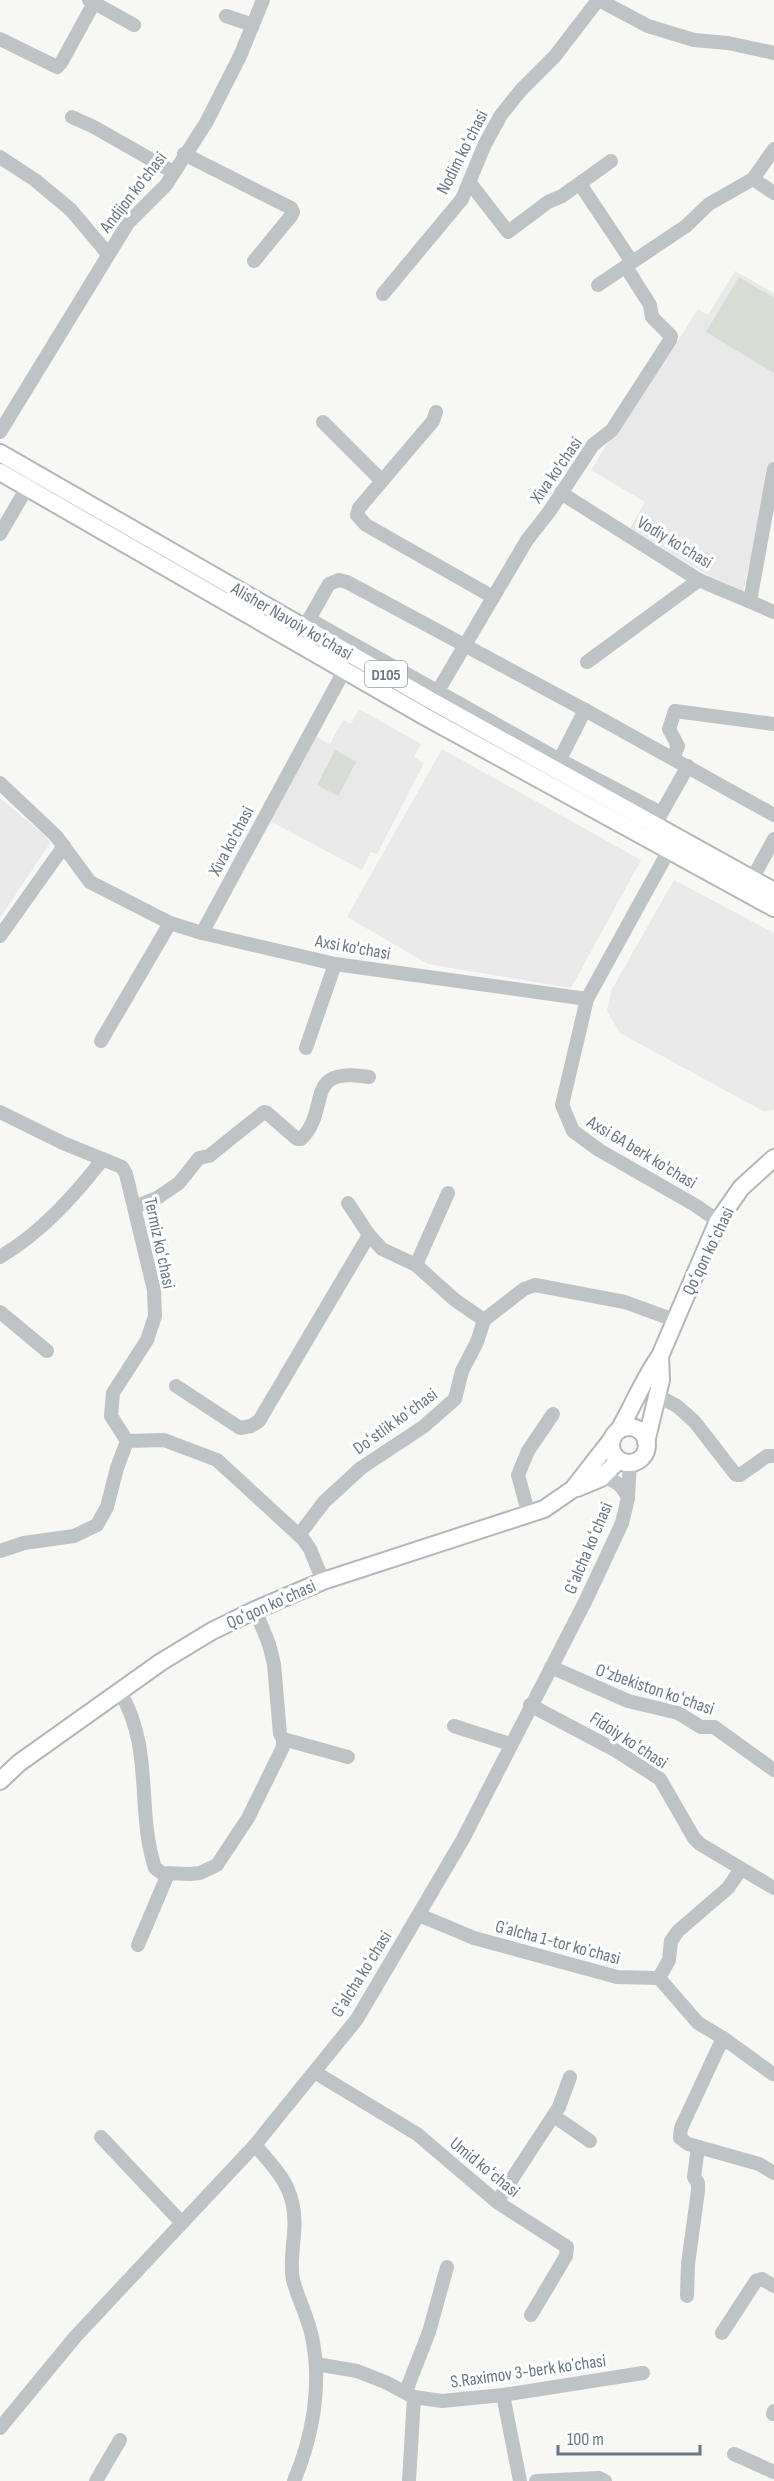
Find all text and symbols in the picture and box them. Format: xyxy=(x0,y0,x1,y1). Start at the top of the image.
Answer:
street label: Nodim koʻchasi xyxy=(432,107,493,198)
street label: Andijon ko'chasi xyxy=(95,148,171,238)
street label: Xiva ko'chasi xyxy=(525,433,587,508)
street label: Vodiy ko'chasi xyxy=(633,512,716,573)
street label: Alisher Navoiy ko'chasi xyxy=(227,578,356,665)
road number: D105 xyxy=(365,661,407,687)
street label: Xiva ko'chasi xyxy=(204,803,259,881)
street label: Axsi ko'chasi xyxy=(313,930,392,964)
street label: Axsi 6А berk ko'chasi xyxy=(582,1111,700,1193)
street label: Termiz koʻchasi xyxy=(140,1196,179,1291)
street label: Qoʻqon koʻchasi xyxy=(678,1204,739,1299)
street label: Doʻstlik koʻchasi xyxy=(349,1384,441,1459)
street label: Gʻalcha koʻchasi xyxy=(560,1499,617,1597)
street label: Qoʻqon koʻchasi xyxy=(223,1575,319,1633)
street label: Oʻzbekiston koʻchasi xyxy=(593,1659,717,1720)
street label: Fidoiy koʻchasi xyxy=(586,1708,671,1773)
street label: Gʼalcha 1-tor koʼchasi xyxy=(493,1916,623,1969)
street label: Gʻalcha koʻchasi xyxy=(327,1927,396,2021)
street label: Umid koʻchasi xyxy=(445,2133,524,2202)
street label: S.Raximov 3-berk koʼchasi xyxy=(449,2350,607,2393)
scale bar xyxy=(558,2418,700,2456)
text: 100 m xyxy=(567,2429,604,2450)

